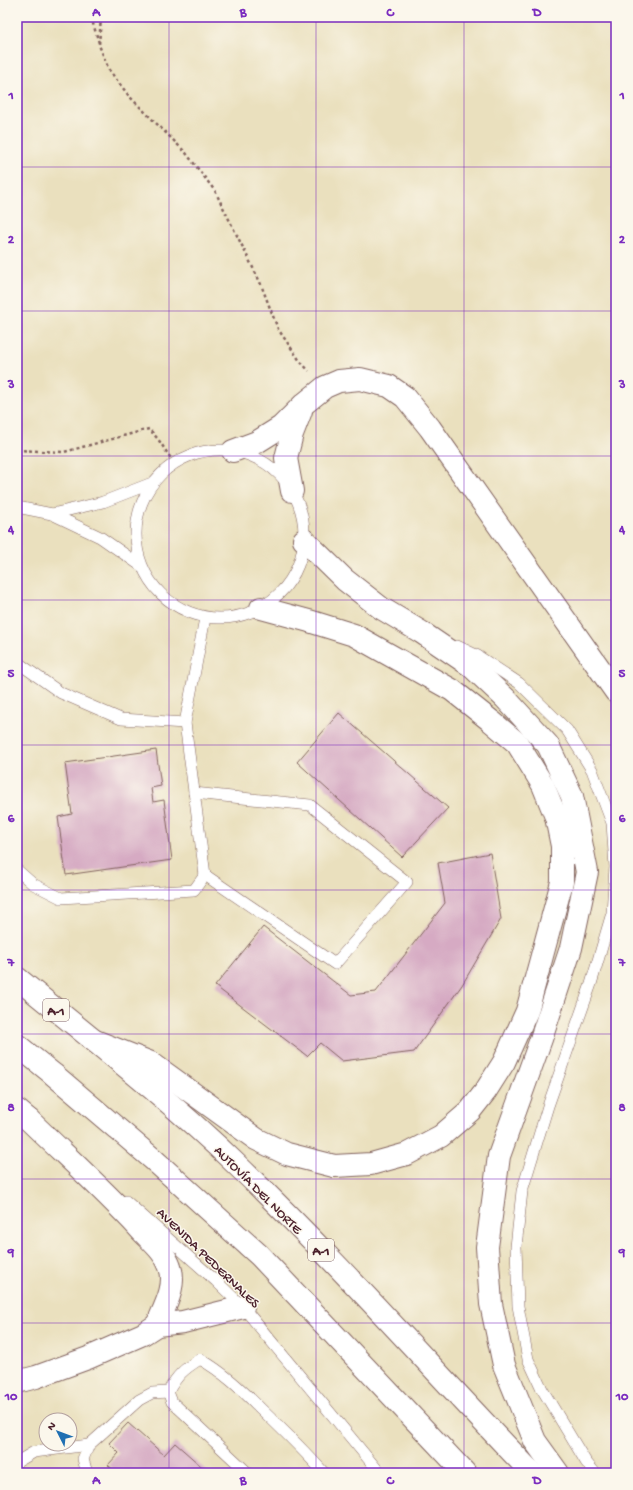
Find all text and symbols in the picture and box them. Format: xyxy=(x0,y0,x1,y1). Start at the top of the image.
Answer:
text: A xyxy=(91,6,101,21)
text: B xyxy=(239,6,248,21)
text: C xyxy=(385,6,395,21)
text: D xyxy=(532,6,542,21)
text: 1 xyxy=(7,89,14,104)
text: 1 xyxy=(618,89,625,104)
text: 2 xyxy=(8,233,15,248)
text: 2 xyxy=(619,233,626,248)
text: 3 xyxy=(7,378,15,393)
text: 3 xyxy=(618,378,626,393)
text: 4 xyxy=(7,523,15,538)
text: 4 xyxy=(618,523,626,538)
text: 5 xyxy=(8,667,15,682)
text: 5 xyxy=(619,667,626,682)
text: 6 xyxy=(8,812,15,827)
text: 6 xyxy=(619,812,626,827)
text: 7 xyxy=(7,956,16,971)
text: 7 xyxy=(618,956,627,971)
road number: A-1 xyxy=(43,999,69,1021)
text: 8 xyxy=(7,1101,15,1116)
text: 8 xyxy=(618,1101,626,1116)
street label: AUTOVÍA DEL NORTE xyxy=(209,1143,306,1239)
street label: AVENIDA PEDERNALES xyxy=(152,1205,263,1313)
road number: A-1 xyxy=(308,1239,334,1261)
text: 9 xyxy=(7,1246,15,1261)
text: 9 xyxy=(618,1246,626,1261)
text: 10 xyxy=(4,1390,18,1405)
text: 10 xyxy=(615,1390,629,1405)
north arrow xyxy=(38,1412,78,1452)
text: N xyxy=(45,1420,59,1433)
text: A xyxy=(91,1474,101,1489)
text: B xyxy=(239,1474,248,1489)
text: C xyxy=(385,1474,395,1489)
text: D xyxy=(532,1474,542,1489)

